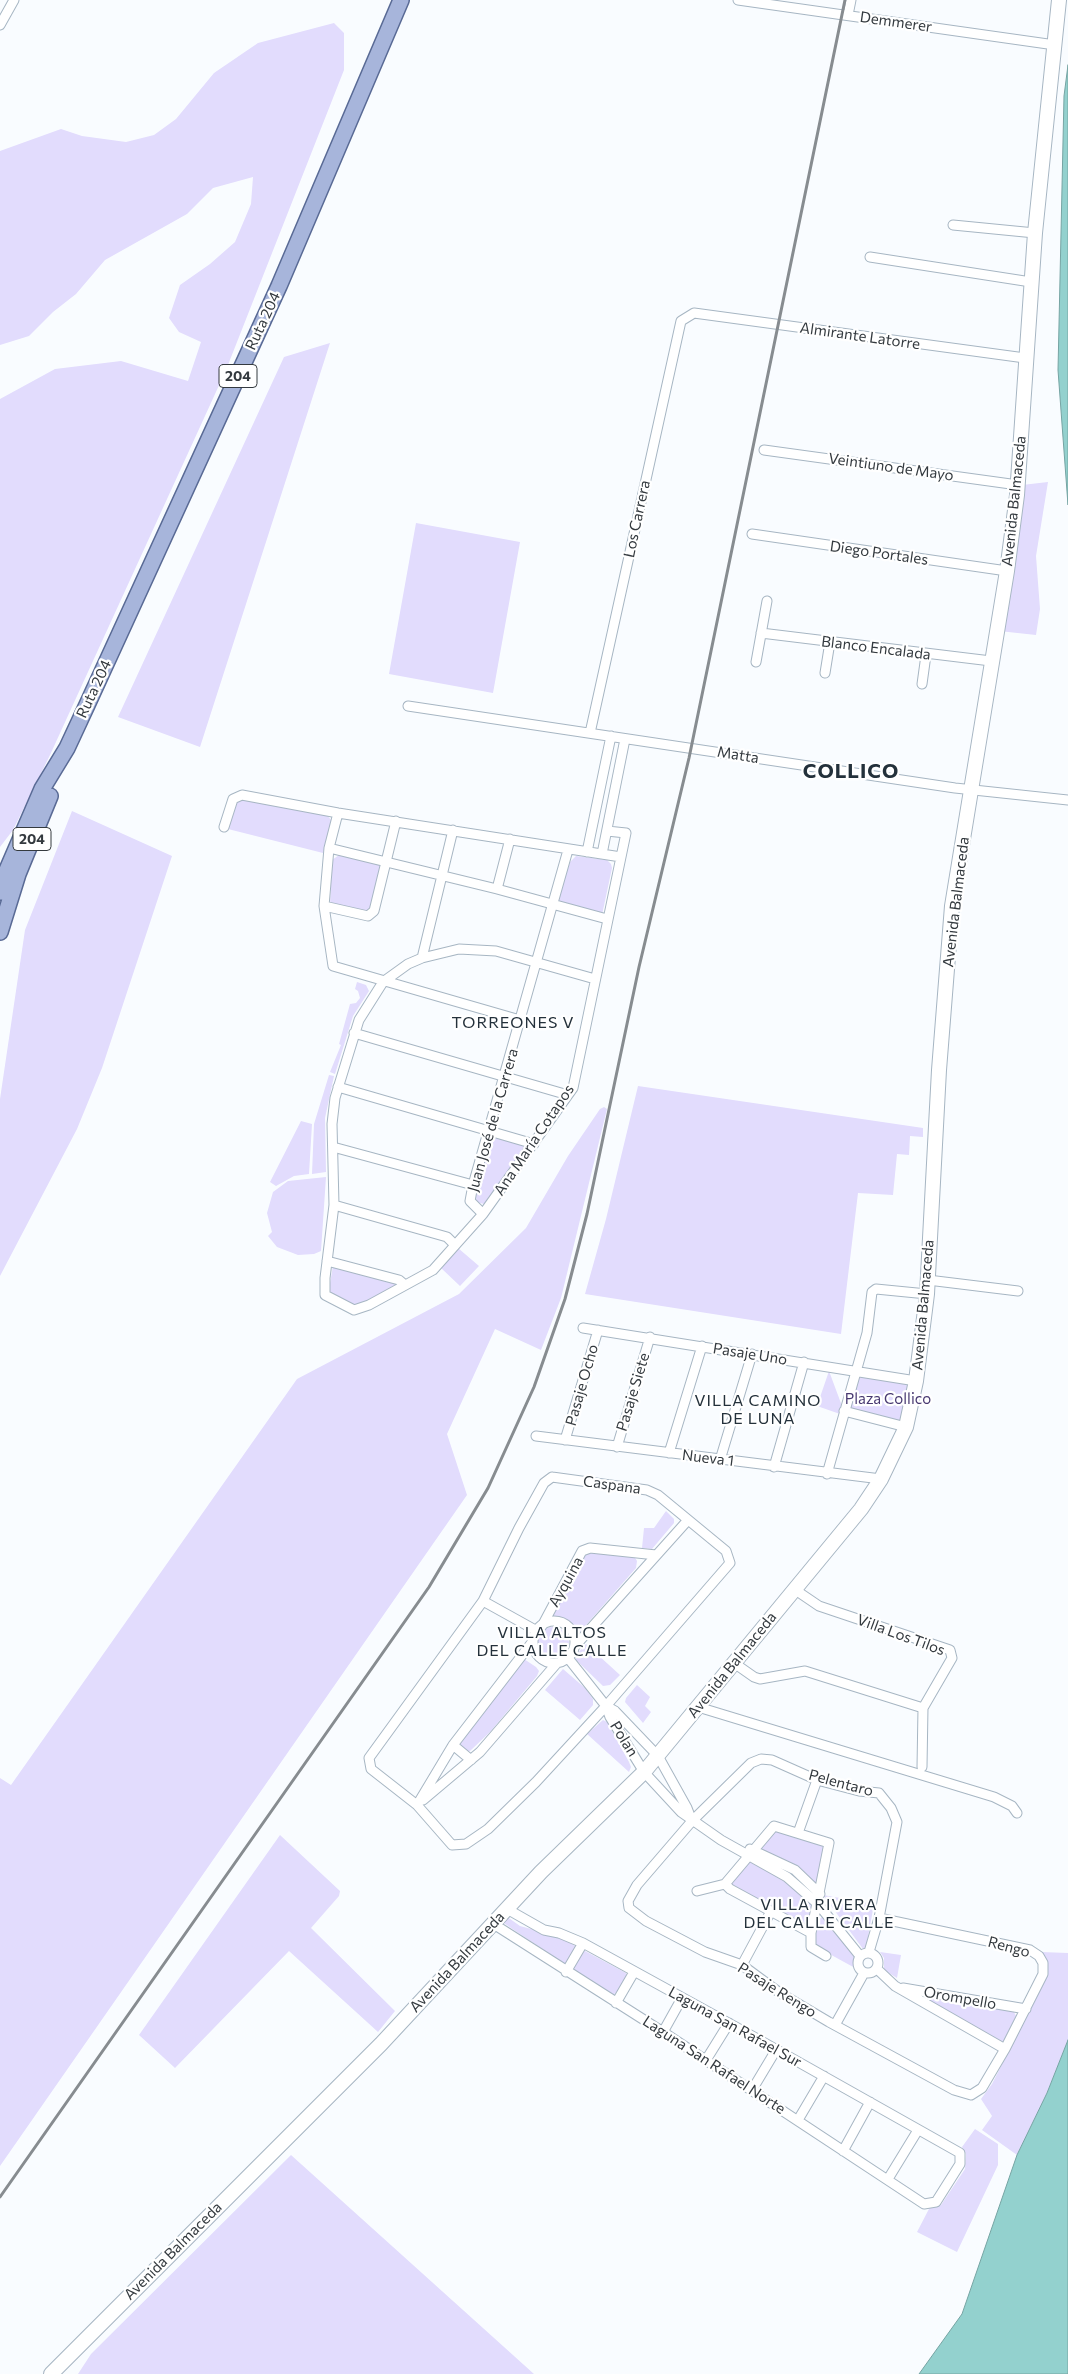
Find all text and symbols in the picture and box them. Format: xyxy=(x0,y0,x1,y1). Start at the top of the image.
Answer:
street label: Demmerer xyxy=(859,8,933,36)
street label: Ruta 204 xyxy=(242,289,284,353)
street label: Almirante Latorre xyxy=(799,319,921,353)
road number: 204 xyxy=(219,364,257,388)
street label: Avenida Balmaceda xyxy=(998,435,1030,567)
street label: Veintiuno de Mayo xyxy=(827,449,955,485)
street label: Los Carrera xyxy=(620,479,654,559)
street label: Diego Portales xyxy=(829,537,929,569)
street label: Blanco Encalada xyxy=(820,632,932,664)
street label: Ruta 204 xyxy=(73,657,115,721)
street label: Matta xyxy=(716,743,760,767)
district label: COLLICO xyxy=(802,759,900,783)
road number: 204 xyxy=(13,828,51,851)
street label: Avenida Balmaceda xyxy=(939,836,973,968)
district label: TORREONES V xyxy=(450,1013,576,1033)
street label: Juan José de la Carrera xyxy=(464,1046,522,1194)
street label: Ana María Cotapos xyxy=(490,1081,578,1199)
street label: Avenida Balmaceda xyxy=(908,1239,938,1371)
street label: Pasaje Uno xyxy=(712,1339,788,1369)
street label: Pasaje Ocho xyxy=(562,1342,602,1428)
street label: Pasaje Siete xyxy=(613,1351,653,1433)
park label: Plaza Collico xyxy=(845,1390,931,1408)
district label: VILLA CAMINO DE LUNA xyxy=(693,1391,823,1429)
street label: Nueva 1 xyxy=(681,1446,735,1470)
street label: Caspana xyxy=(582,1472,642,1498)
street label: Ayquina xyxy=(545,1554,587,1610)
street label: Avenida Balmaceda xyxy=(684,1608,780,1722)
street label: Villa Los Tilos xyxy=(854,1611,948,1659)
district label: VILLA ALTOS DEL CALLE CALLE xyxy=(475,1623,629,1661)
street label: Polan xyxy=(606,1718,642,1760)
street label: Pelentaro xyxy=(807,1766,875,1800)
district label: VILLA RIVERA DEL CALLE CALLE xyxy=(742,1895,896,1933)
street label: Avenida Balmaceda xyxy=(406,1908,508,2016)
street label: Rengo xyxy=(986,1933,1032,1961)
street label: Pasaje Rengo xyxy=(734,1959,820,2021)
street label: Laguna San Rafael Sur xyxy=(665,1983,805,2071)
street label: Orompello xyxy=(922,1983,998,2013)
street label: Laguna San Rafael Norte xyxy=(639,2012,789,2118)
street label: Avenida Balmaceda xyxy=(120,2198,226,2304)

